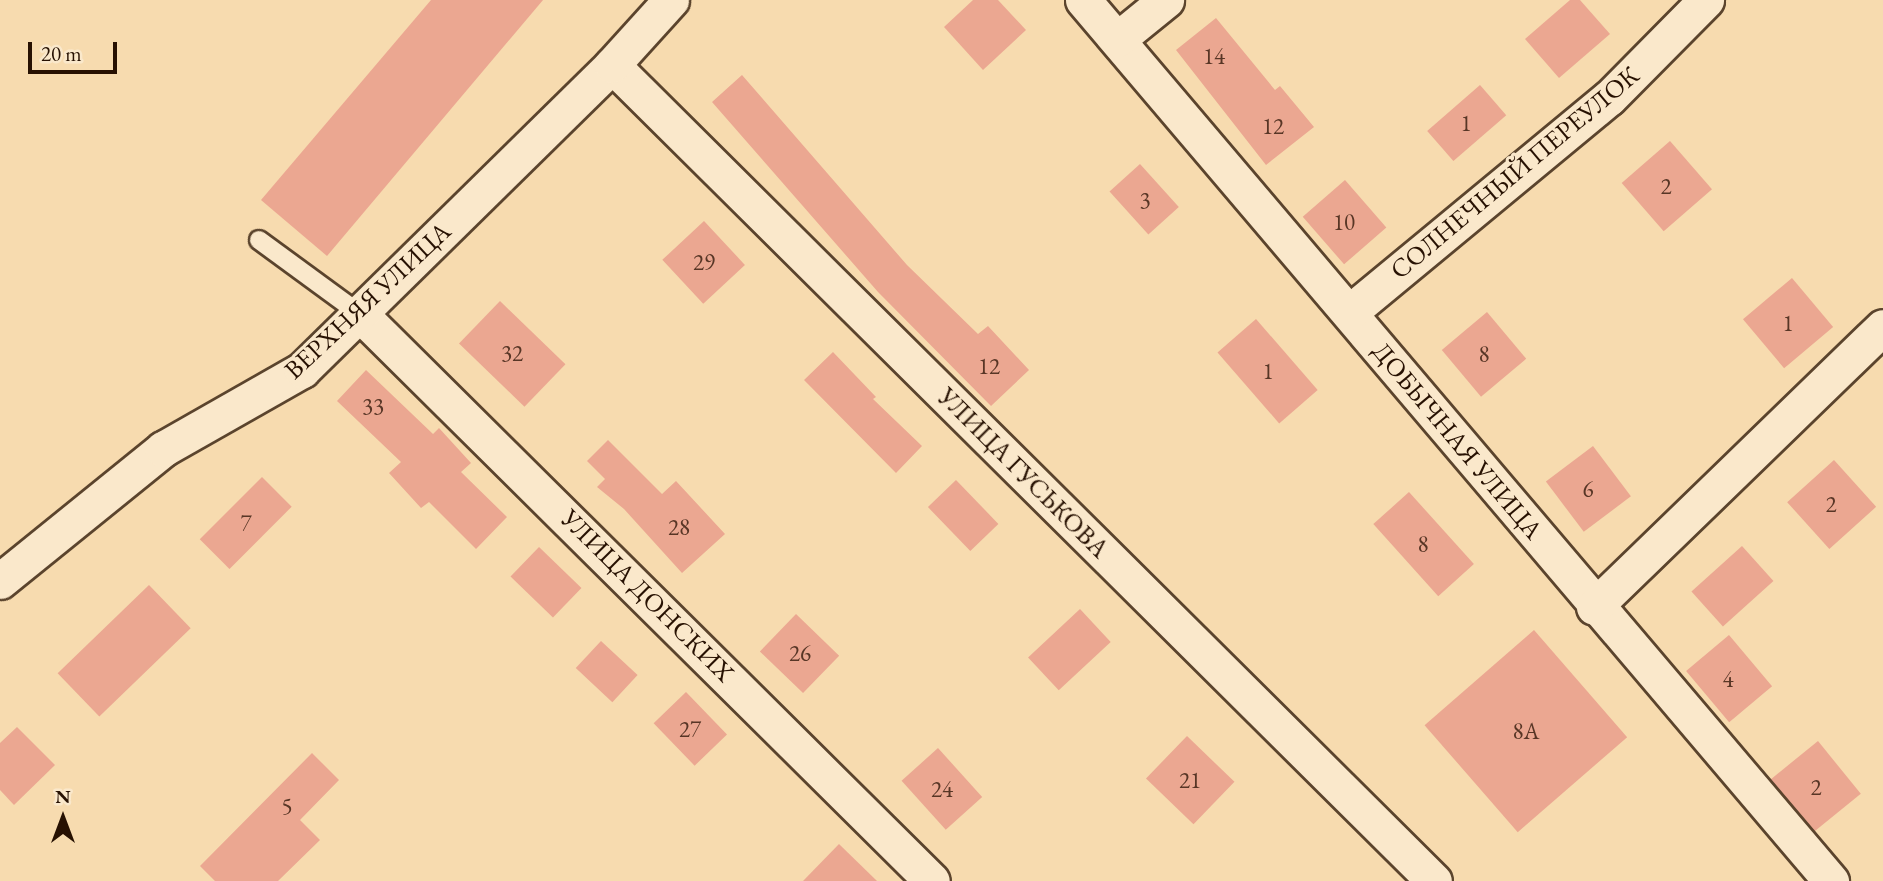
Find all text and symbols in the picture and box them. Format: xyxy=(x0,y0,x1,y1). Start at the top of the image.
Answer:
scale bar xyxy=(32,28,121,72)
text: 20 m xyxy=(41,40,82,67)
house number: 14 xyxy=(1203,42,1225,70)
street label: СОЛНЕЧНЫЙ ПЕРЕУЛОК xyxy=(1384,60,1646,286)
house number: 1 xyxy=(1460,109,1472,137)
house number: 12 xyxy=(1262,112,1284,140)
house number: 2 xyxy=(1660,172,1672,200)
house number: 3 xyxy=(1139,186,1151,214)
house number: 10 xyxy=(1333,208,1355,236)
street label: ВЕРХНЯЯ УЛИЦА xyxy=(278,216,458,386)
house number: 29 xyxy=(693,248,715,276)
house number: 1 xyxy=(1782,309,1794,337)
street label: ДОБЫЧНАЯ УЛИЦА xyxy=(1365,336,1549,546)
house number: 32 xyxy=(501,339,523,367)
house number: 8 xyxy=(1478,340,1490,368)
house number: 12 xyxy=(978,352,1000,380)
house number: 1 xyxy=(1262,357,1274,385)
street label: УЛИЦА ГУСЬКОВА xyxy=(931,381,1115,565)
house number: 33 xyxy=(362,392,384,420)
house number: 6 xyxy=(1582,475,1594,503)
house number: 2 xyxy=(1825,490,1837,518)
street label: УЛИЦА ДОНСКИХ xyxy=(554,503,740,689)
house number: 7 xyxy=(240,509,252,537)
house number: 28 xyxy=(668,513,690,541)
house number: 8 xyxy=(1417,530,1429,558)
house number: 26 xyxy=(789,639,811,667)
house number: 4 xyxy=(1722,665,1734,693)
house number: 27 xyxy=(679,715,701,743)
house number: 8А xyxy=(1513,717,1539,745)
house number: 21 xyxy=(1179,766,1201,794)
house number: 2 xyxy=(1810,773,1822,801)
house number: 24 xyxy=(931,775,953,803)
north arrow xyxy=(28,783,98,853)
text: N xyxy=(55,784,71,809)
house number: 5 xyxy=(281,792,293,820)

